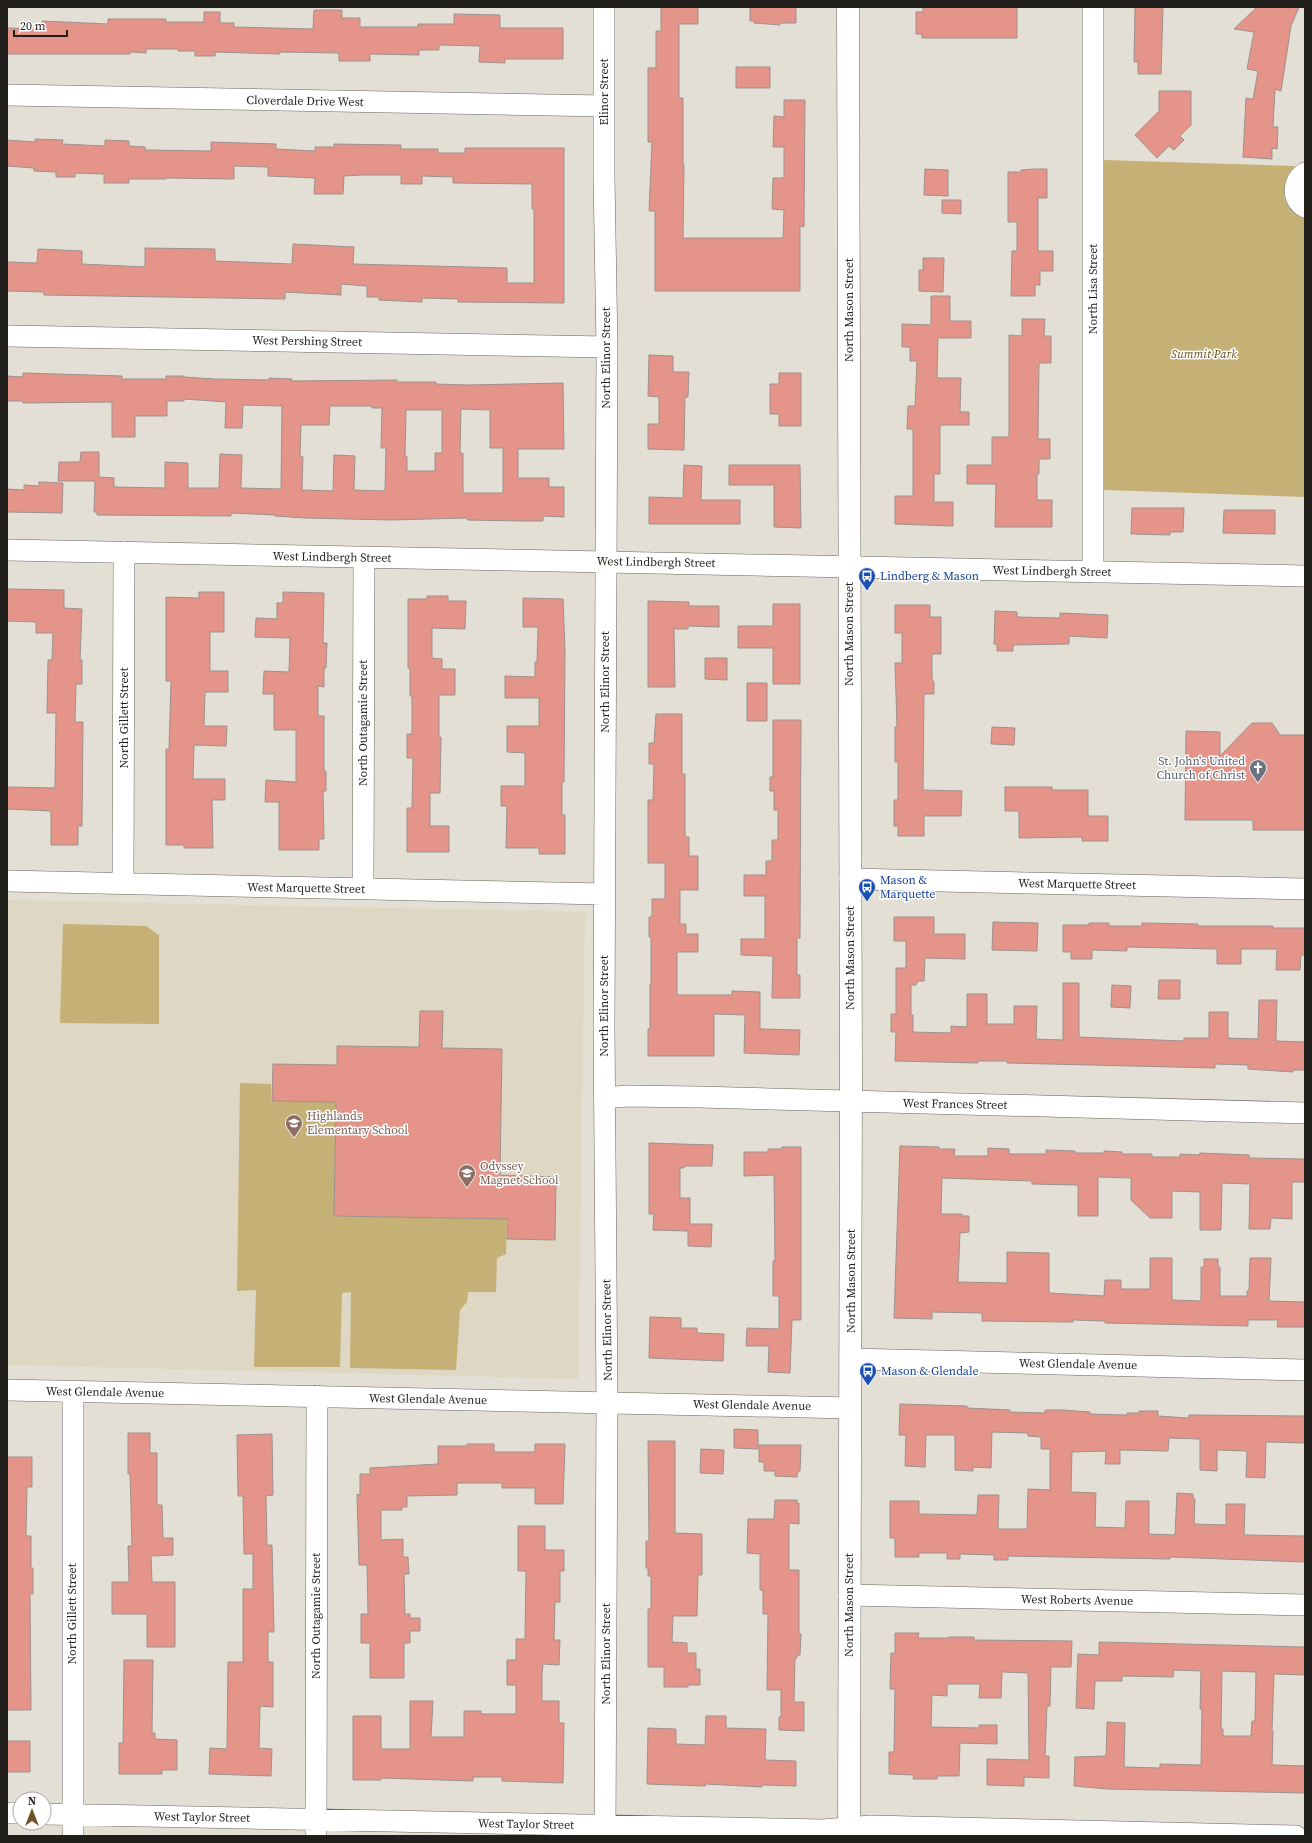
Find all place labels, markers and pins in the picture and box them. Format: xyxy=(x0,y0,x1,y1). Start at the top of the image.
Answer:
bus stop icon: Lindberg & Mason xyxy=(857,566,877,591)
place label: Lindberg & Mason xyxy=(880,568,979,584)
place label: St. John's United Church of Christ xyxy=(1156,753,1245,783)
church icon: St. John's United Church of Christ xyxy=(1248,758,1268,783)
place label: Mason & Marquette xyxy=(880,872,935,902)
bus stop icon: Mason & Marquette xyxy=(857,877,877,902)
place label: Highlands Elementary School xyxy=(307,1108,408,1138)
school or university icon: Highlands Elementary School xyxy=(284,1113,304,1138)
place label: Odyssey Magnet School xyxy=(480,1158,559,1188)
school or university icon: Odyssey Magnet School xyxy=(457,1163,477,1188)
bus stop icon: Mason & Glendale xyxy=(858,1361,878,1386)
place label: Mason & Glendale xyxy=(881,1363,979,1379)

